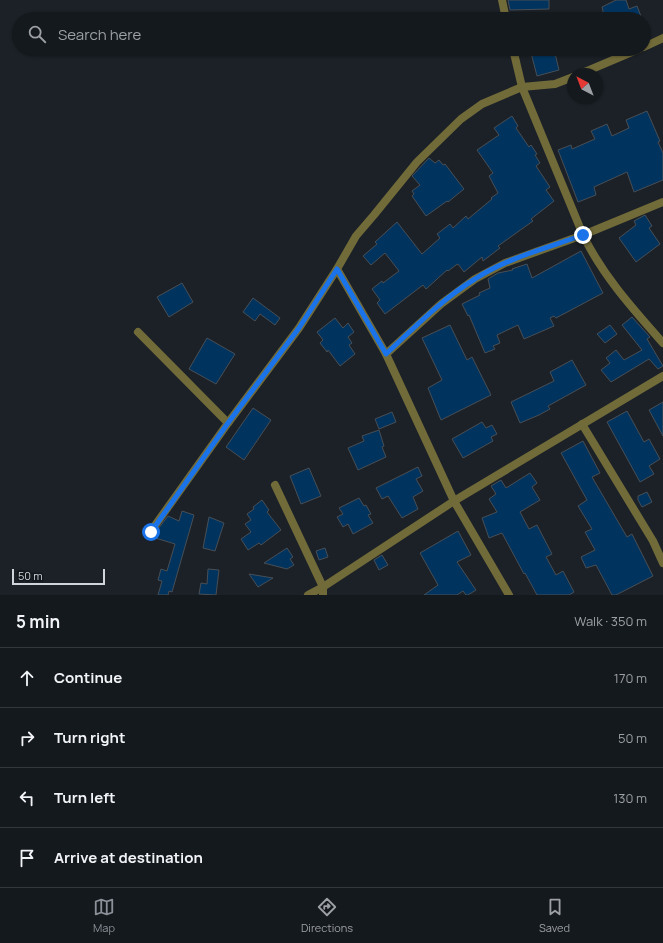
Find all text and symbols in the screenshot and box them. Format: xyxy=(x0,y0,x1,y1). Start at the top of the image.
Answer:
search box xyxy=(12,12,651,56)
icon: search xyxy=(26,23,48,45)
text: Search here xyxy=(58,24,141,45)
north arrow xyxy=(567,68,603,104)
route end xyxy=(574,226,592,244)
route start xyxy=(142,523,160,541)
scale bar xyxy=(12,567,105,586)
text: 50 m xyxy=(18,568,43,583)
text: 5 min xyxy=(16,610,60,633)
text: Walk · 350 m xyxy=(574,612,647,630)
icon: ahead xyxy=(16,667,38,689)
text: Continue xyxy=(54,667,122,688)
text: 170 m xyxy=(614,669,647,687)
icon: right xyxy=(16,727,38,749)
text: Turn right xyxy=(54,727,125,748)
text: 50 m xyxy=(618,729,647,747)
icon: left xyxy=(16,787,38,809)
text: Turn left xyxy=(54,787,116,808)
text: 130 m xyxy=(613,789,647,807)
icon: arrive xyxy=(16,847,38,869)
text: Arrive at destination xyxy=(54,847,203,868)
tab: Map xyxy=(93,896,115,935)
tab: Directions xyxy=(301,896,353,935)
tab: Saved xyxy=(539,896,570,935)

